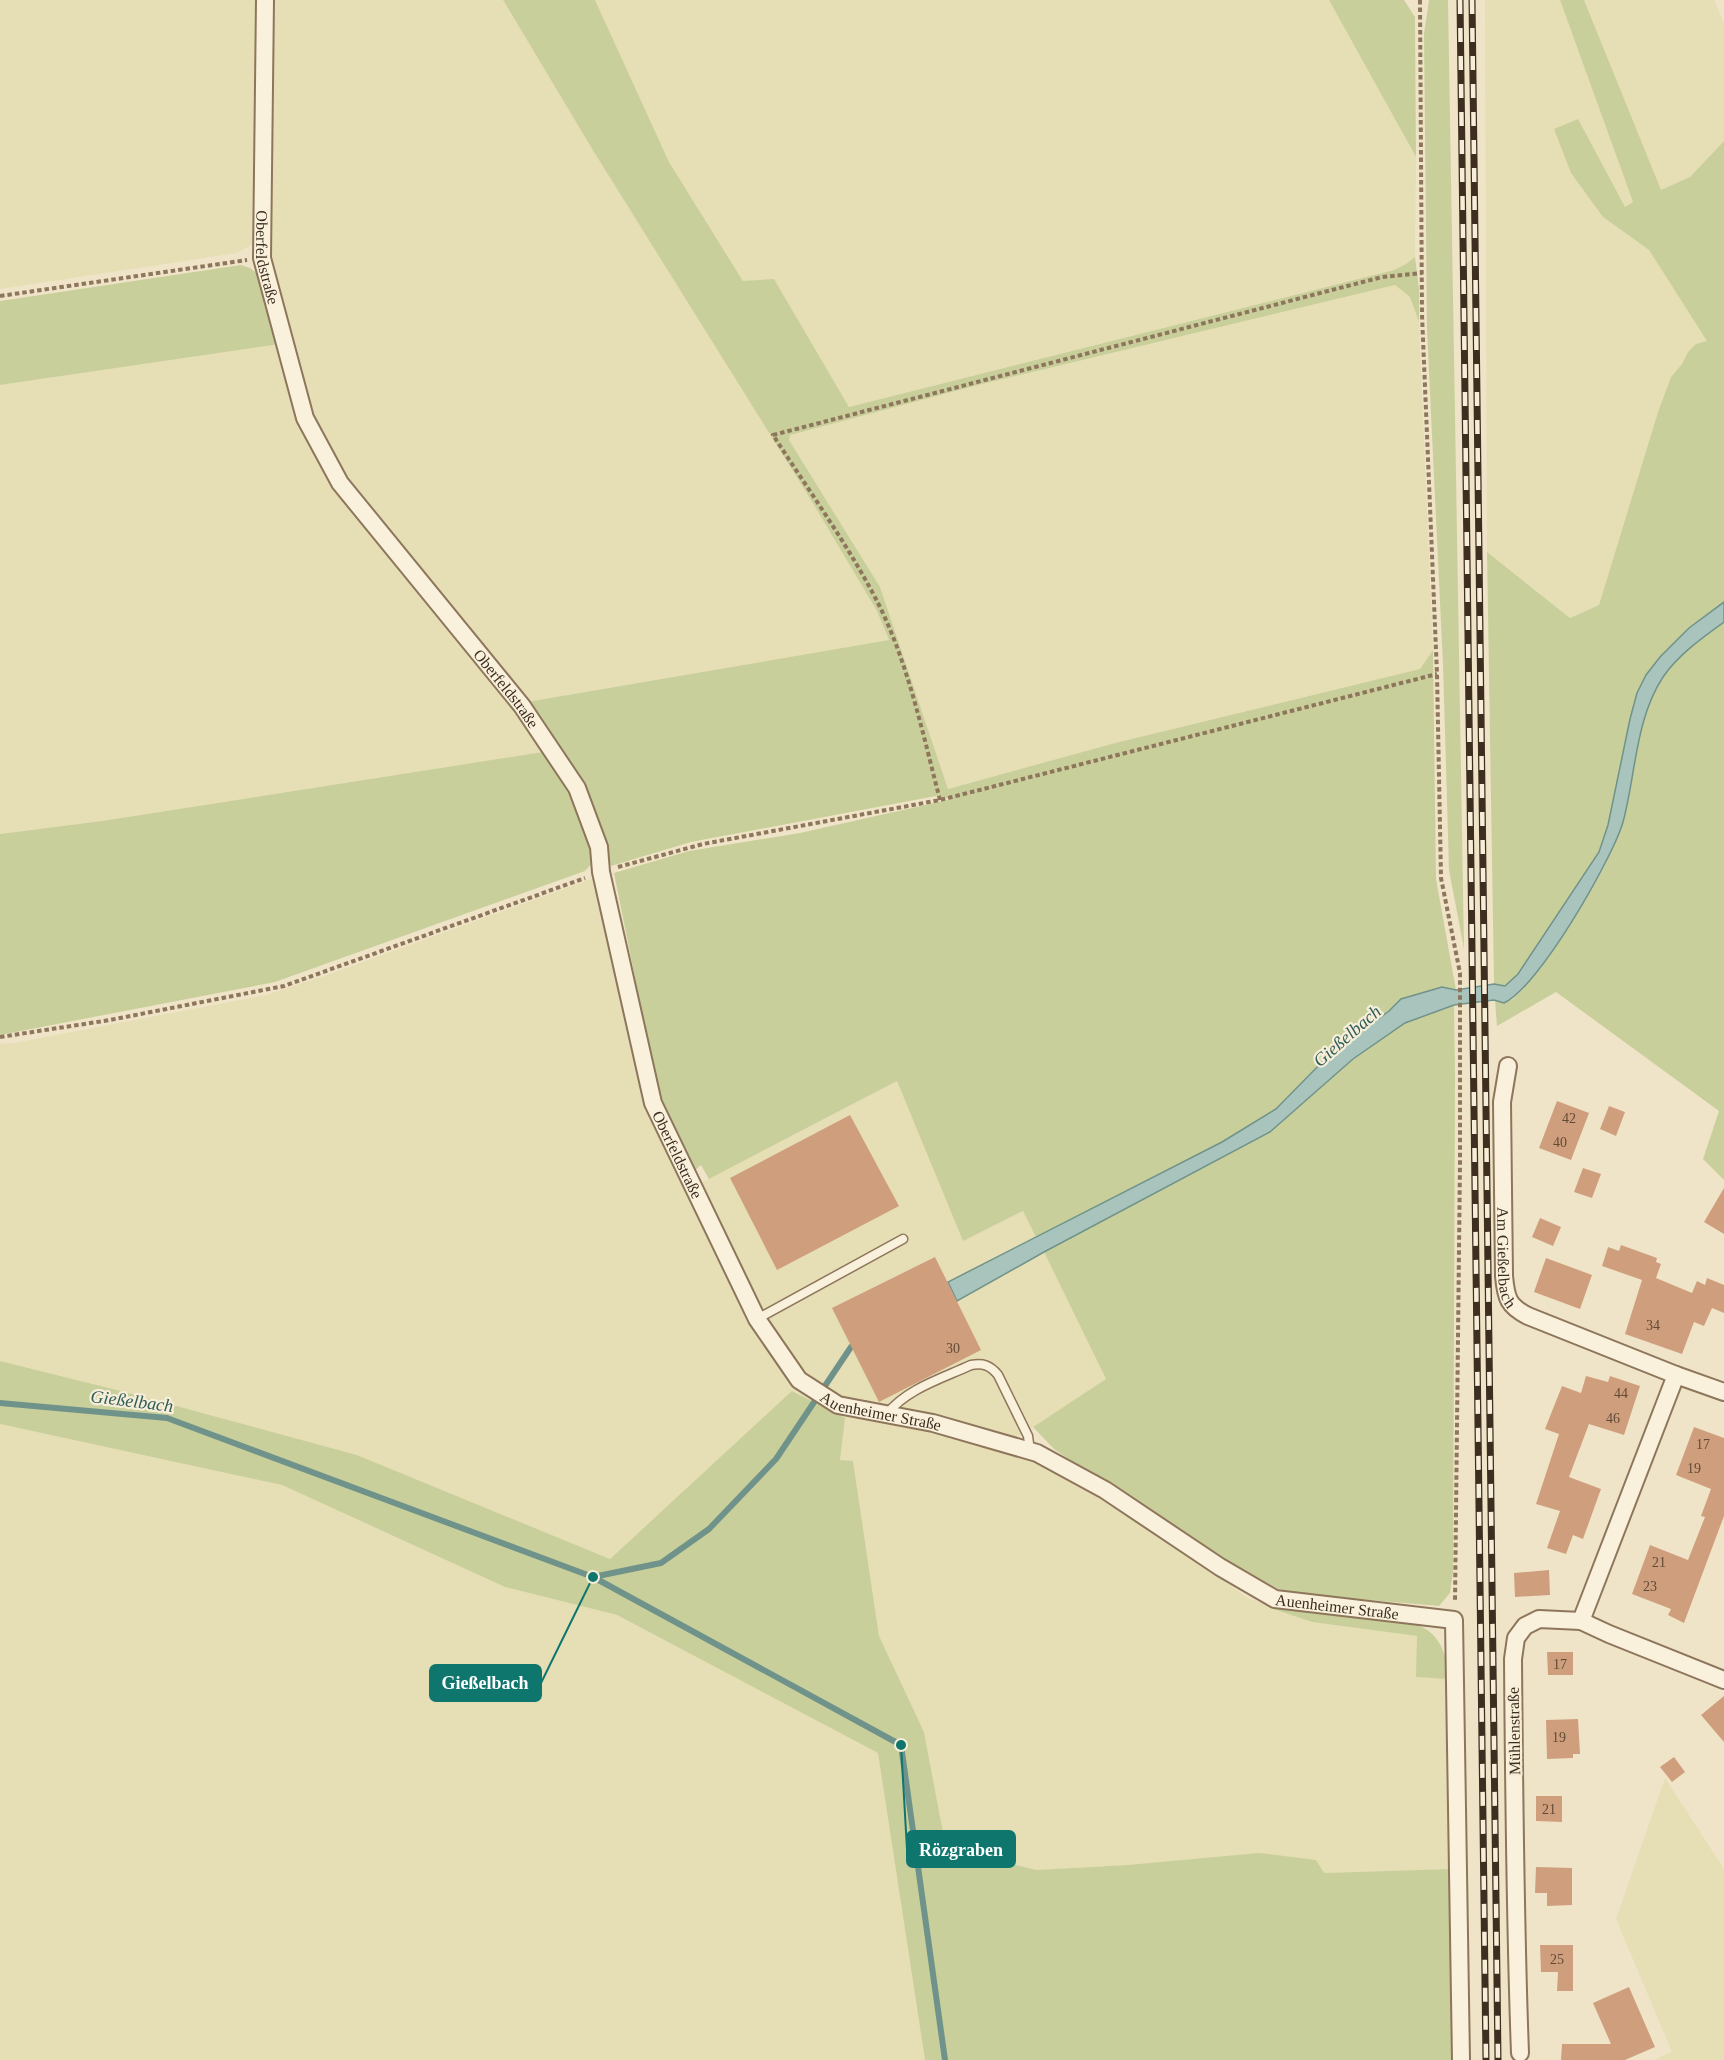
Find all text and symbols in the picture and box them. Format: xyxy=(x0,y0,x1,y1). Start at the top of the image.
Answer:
street label: Oberfeldstraße xyxy=(253,210,283,306)
street label: Oberfeldstraße xyxy=(471,646,543,731)
water label: Gießelbach xyxy=(1309,1001,1385,1071)
street label: Oberfeldstraße xyxy=(649,1108,706,1201)
house number: 42 xyxy=(1562,1111,1576,1126)
house number: 40 xyxy=(1553,1135,1567,1150)
street label: Am Gießelbach xyxy=(1495,1207,1520,1311)
house number: 34 xyxy=(1646,1318,1660,1333)
house number: 30 xyxy=(946,1341,960,1356)
water label: Gießelbach xyxy=(90,1386,174,1416)
house number: 44 xyxy=(1614,1386,1628,1401)
street label: Auenheimer Straße xyxy=(817,1388,943,1433)
house number: 46 xyxy=(1606,1411,1620,1426)
house number: 17 xyxy=(1696,1437,1710,1452)
house number: 19 xyxy=(1687,1461,1701,1476)
house number: 21 xyxy=(1652,1555,1666,1570)
house number: 23 xyxy=(1643,1579,1657,1594)
street label: Auenheimer Straße xyxy=(1275,1591,1400,1622)
house number: 17 xyxy=(1553,1657,1567,1672)
callout: Gießelbach xyxy=(430,1665,541,1701)
text: Gießelbach xyxy=(441,1673,529,1693)
street label: Mühlenstraße xyxy=(1505,1687,1523,1775)
house number: 19 xyxy=(1552,1730,1566,1745)
house number: 21 xyxy=(1542,1802,1556,1817)
callout: Rözgraben xyxy=(907,1831,1015,1867)
text: Rözgraben xyxy=(919,1840,1003,1860)
house number: 25 xyxy=(1550,1952,1564,1967)

